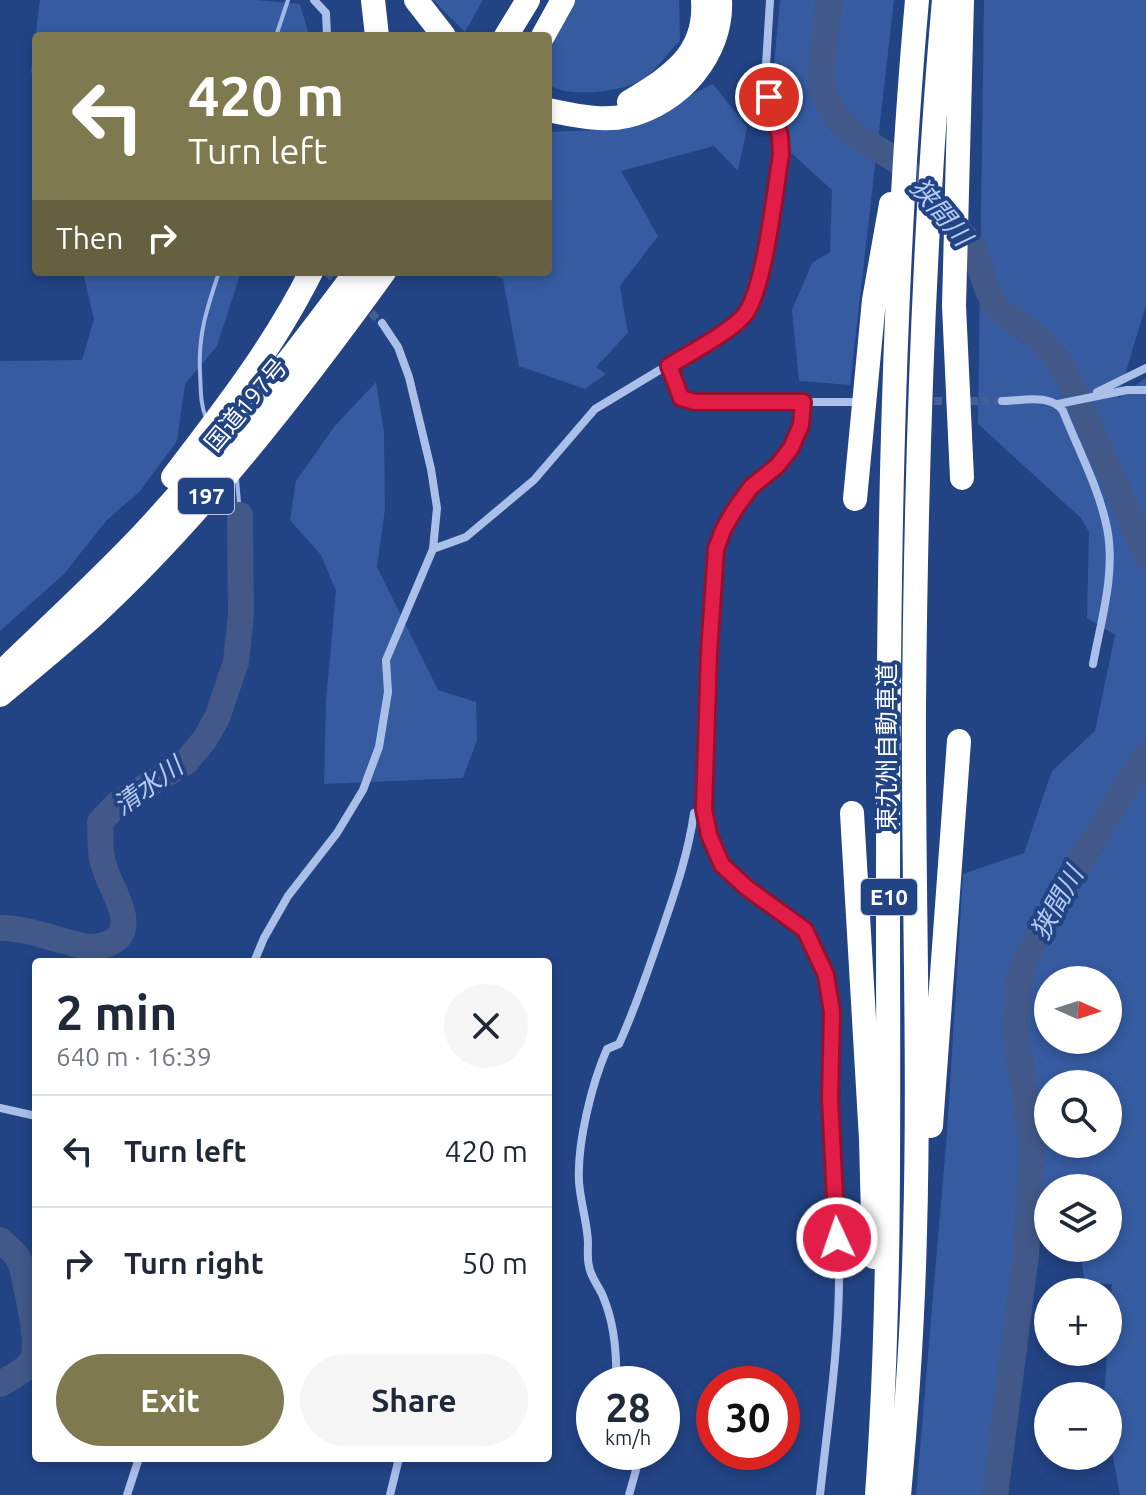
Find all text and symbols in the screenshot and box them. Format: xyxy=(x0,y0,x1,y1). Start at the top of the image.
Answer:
pin xyxy=(735,63,803,131)
icon: left xyxy=(56,64,160,168)
text: 420 m xyxy=(188,64,344,127)
icon: arrive xyxy=(747,75,791,119)
text: Turn left xyxy=(188,130,327,171)
water label: 狭間川 xyxy=(905,172,979,253)
icon: right xyxy=(140,216,184,260)
text: Then xyxy=(56,221,124,255)
street label: 国道197号 xyxy=(199,353,292,456)
road number: 197 xyxy=(178,478,234,514)
street label: 東九州自動車道 xyxy=(873,663,900,831)
water label: 清水川 xyxy=(108,749,190,820)
water label: 狭間川 xyxy=(1025,859,1090,944)
road number: E10 xyxy=(861,879,917,915)
north arrow xyxy=(1034,966,1122,1054)
map controls xyxy=(1034,966,1122,1470)
button: close xyxy=(444,984,528,1068)
text: 2 min xyxy=(56,985,177,1039)
text: 640 m · 16:39 xyxy=(56,1042,212,1071)
button: search xyxy=(1034,1070,1122,1158)
icon: left xyxy=(56,1129,100,1173)
text: Turn left xyxy=(124,1134,246,1168)
text: 420 m xyxy=(444,1134,528,1168)
button: layers xyxy=(1034,1174,1122,1262)
position arrow xyxy=(795,1196,879,1280)
icon: right xyxy=(56,1241,100,1285)
text: Turn right xyxy=(124,1246,264,1280)
text: 50 m xyxy=(461,1246,528,1280)
button: + xyxy=(1034,1278,1122,1366)
button: Exit xyxy=(56,1354,284,1446)
button: Share xyxy=(300,1354,528,1446)
speed limit sign: 30 xyxy=(696,1366,800,1470)
button: − xyxy=(1034,1382,1122,1470)
text: 28 xyxy=(605,1385,651,1430)
text: km/h xyxy=(605,1426,651,1449)

